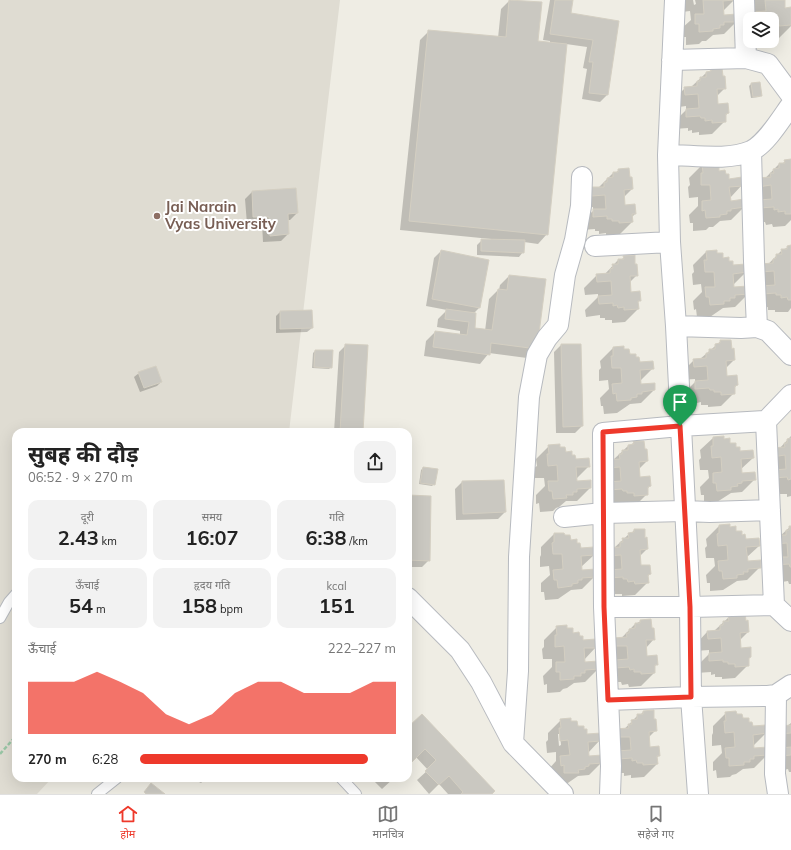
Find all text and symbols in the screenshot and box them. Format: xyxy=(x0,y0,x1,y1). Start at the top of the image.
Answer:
map controls xyxy=(743,12,779,48)
button: layers xyxy=(743,12,779,48)
place label: Jai Narain Vyas University xyxy=(164,197,277,233)
marker: Jai Narain Vyas University xyxy=(152,211,162,221)
pin xyxy=(663,385,697,426)
icon: arrive xyxy=(669,391,691,413)
text: सुबह की दौड़ xyxy=(28,440,138,468)
button: share xyxy=(354,441,396,483)
text: 06:52 · 9 × 270 m xyxy=(28,469,133,485)
text: दूरी xyxy=(81,510,94,524)
text: समय xyxy=(202,510,222,524)
text: गति xyxy=(329,510,344,524)
text: 2.43 xyxy=(58,525,99,550)
text: 16:07 xyxy=(186,525,238,550)
text: 6:38 xyxy=(306,525,346,550)
text: km xyxy=(99,534,117,548)
text: /km xyxy=(346,534,368,548)
text: ऊँचाई xyxy=(75,578,99,592)
text: हृदय गति xyxy=(194,578,230,592)
text: kcal xyxy=(327,579,347,593)
text: 54 xyxy=(69,593,93,618)
text: 158 xyxy=(181,593,217,618)
text: 151 xyxy=(319,593,355,618)
text: m xyxy=(93,602,106,616)
text: bpm xyxy=(217,602,243,616)
text: ऊँचाई xyxy=(28,640,56,656)
text: 222–227 m xyxy=(328,640,396,656)
text: 270 m xyxy=(28,751,67,767)
text: 6:28 xyxy=(92,751,118,767)
tab: होम xyxy=(117,803,139,842)
tab: मानचित्र xyxy=(372,803,404,842)
tab: सहेजे गए xyxy=(638,803,674,842)

